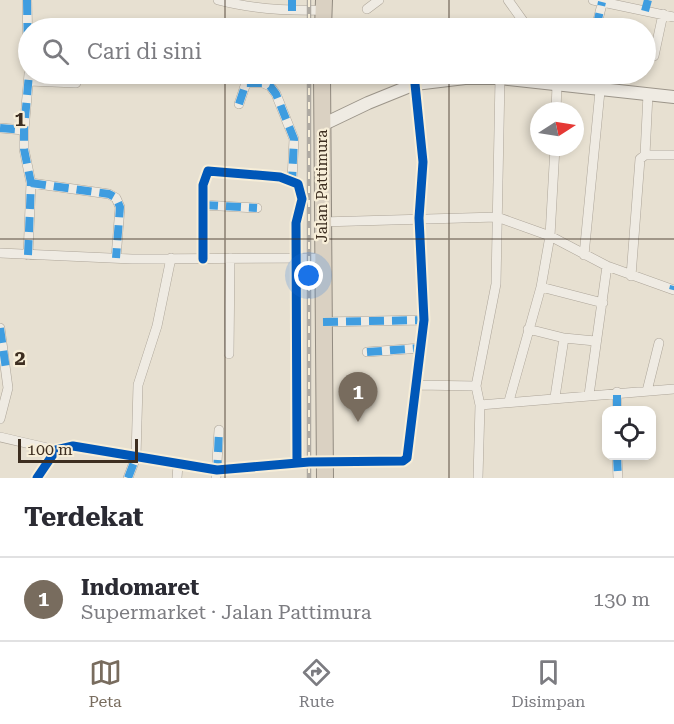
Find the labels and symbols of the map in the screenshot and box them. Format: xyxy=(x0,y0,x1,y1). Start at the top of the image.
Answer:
north arrow xyxy=(530,102,584,156)
text: 1 xyxy=(14,107,26,131)
street label: Jalan Pattimura xyxy=(313,130,331,242)
your location xyxy=(294,261,323,290)
text: 2 xyxy=(14,346,26,370)
pin: 1 xyxy=(338,372,378,422)
scale bar xyxy=(18,436,138,464)

